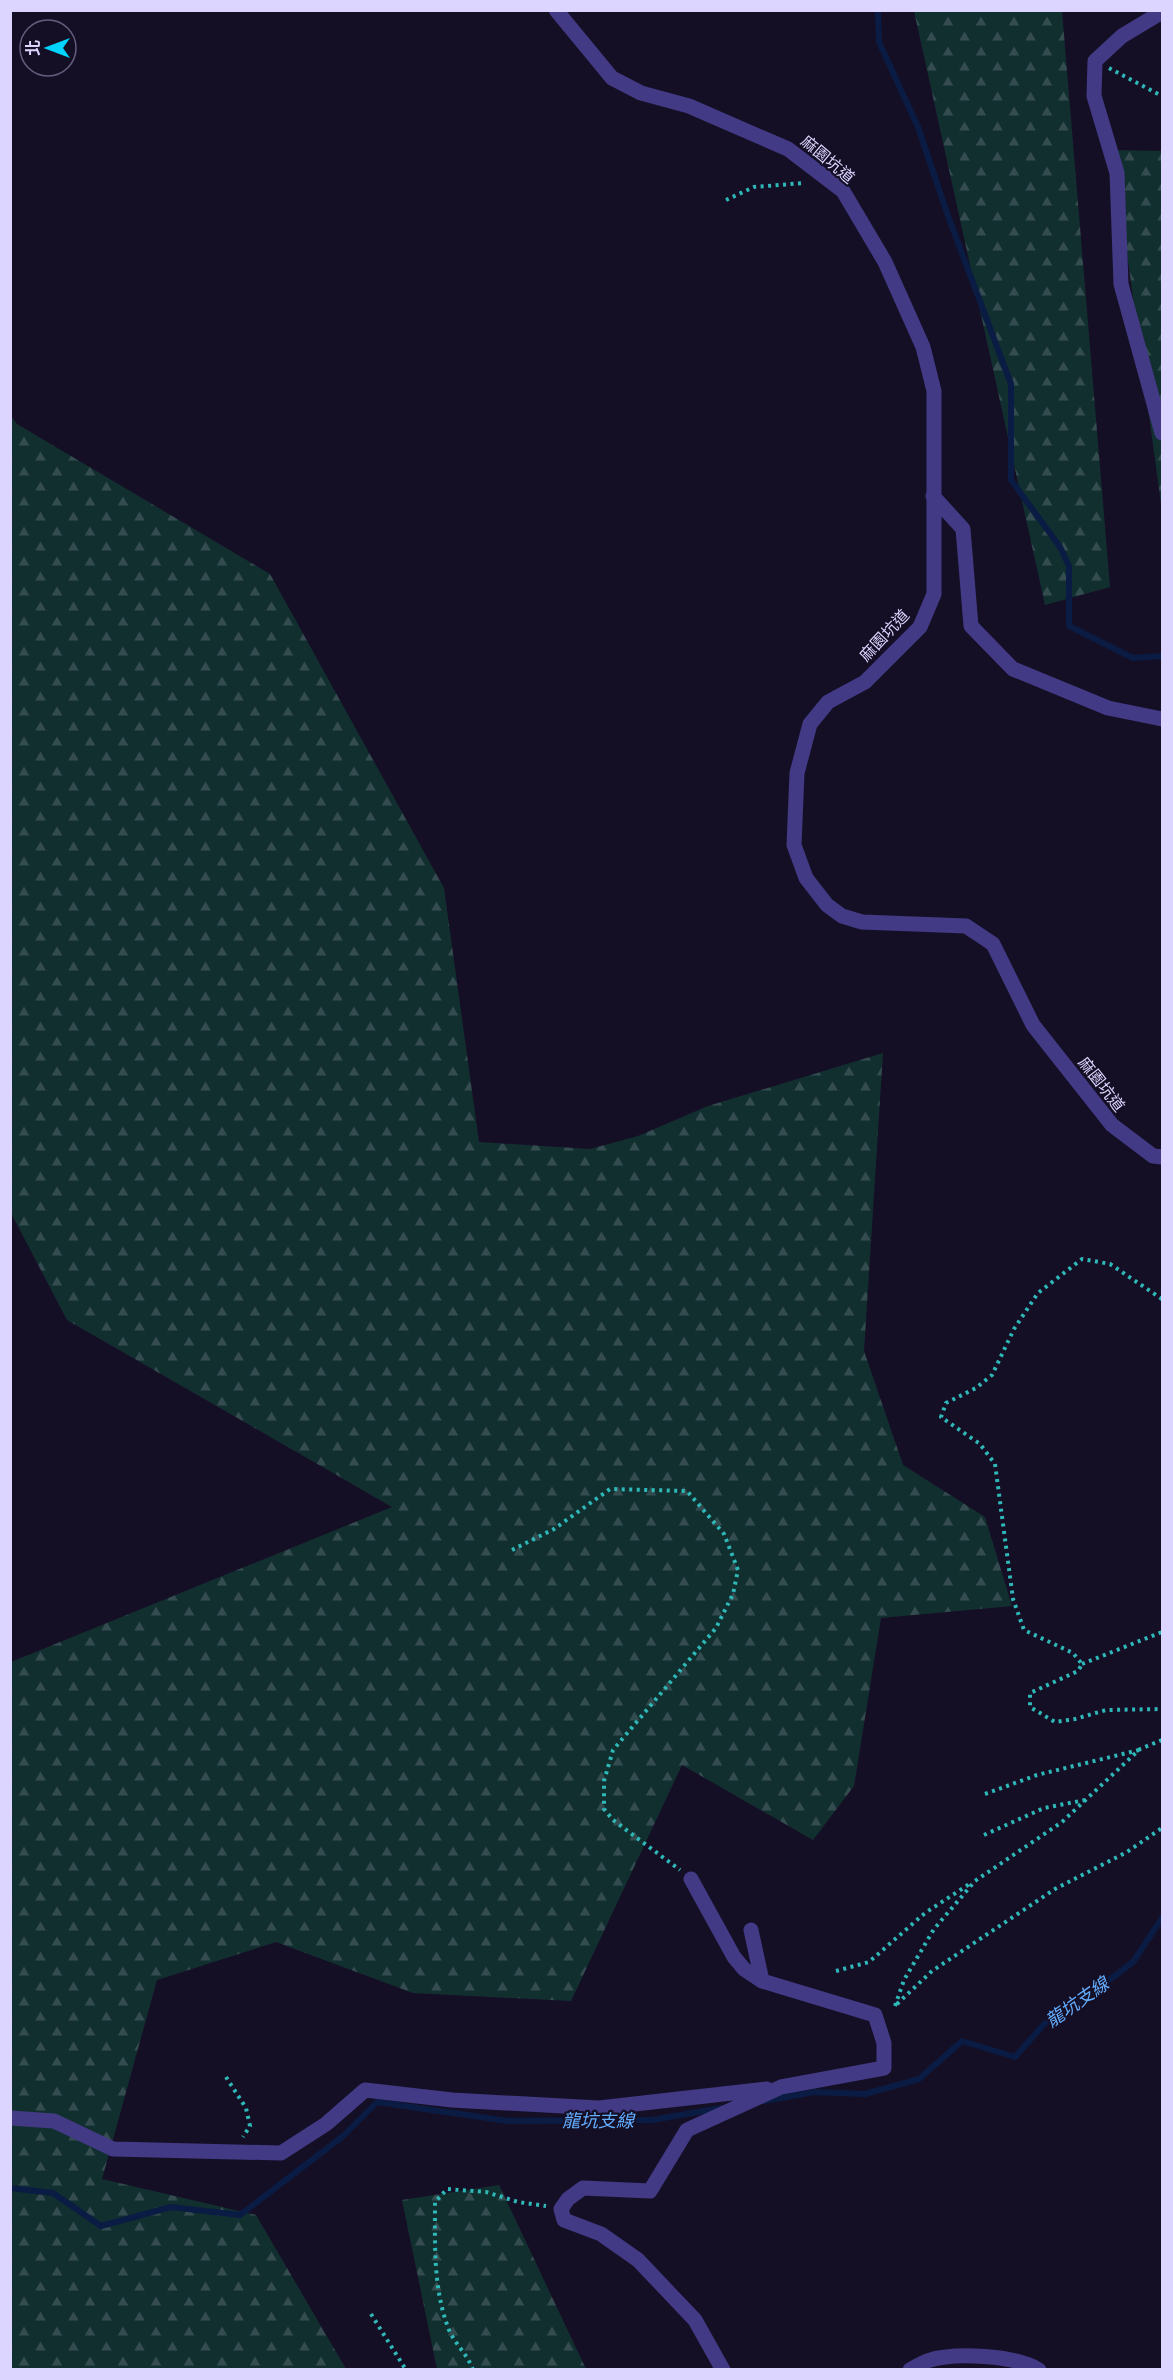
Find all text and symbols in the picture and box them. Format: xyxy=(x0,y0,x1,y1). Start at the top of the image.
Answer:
north arrow xyxy=(18,18,78,78)
text: 北 xyxy=(21,40,45,56)
street label: 麻園坑道 xyxy=(796,129,860,189)
street label: 麻園坑道 xyxy=(853,603,915,667)
street label: 麻園坑道 xyxy=(1073,1051,1131,1117)
water label: 龍坑支線 xyxy=(1040,1969,1116,2034)
water label: 龍坑支線 xyxy=(562,2107,636,2134)

